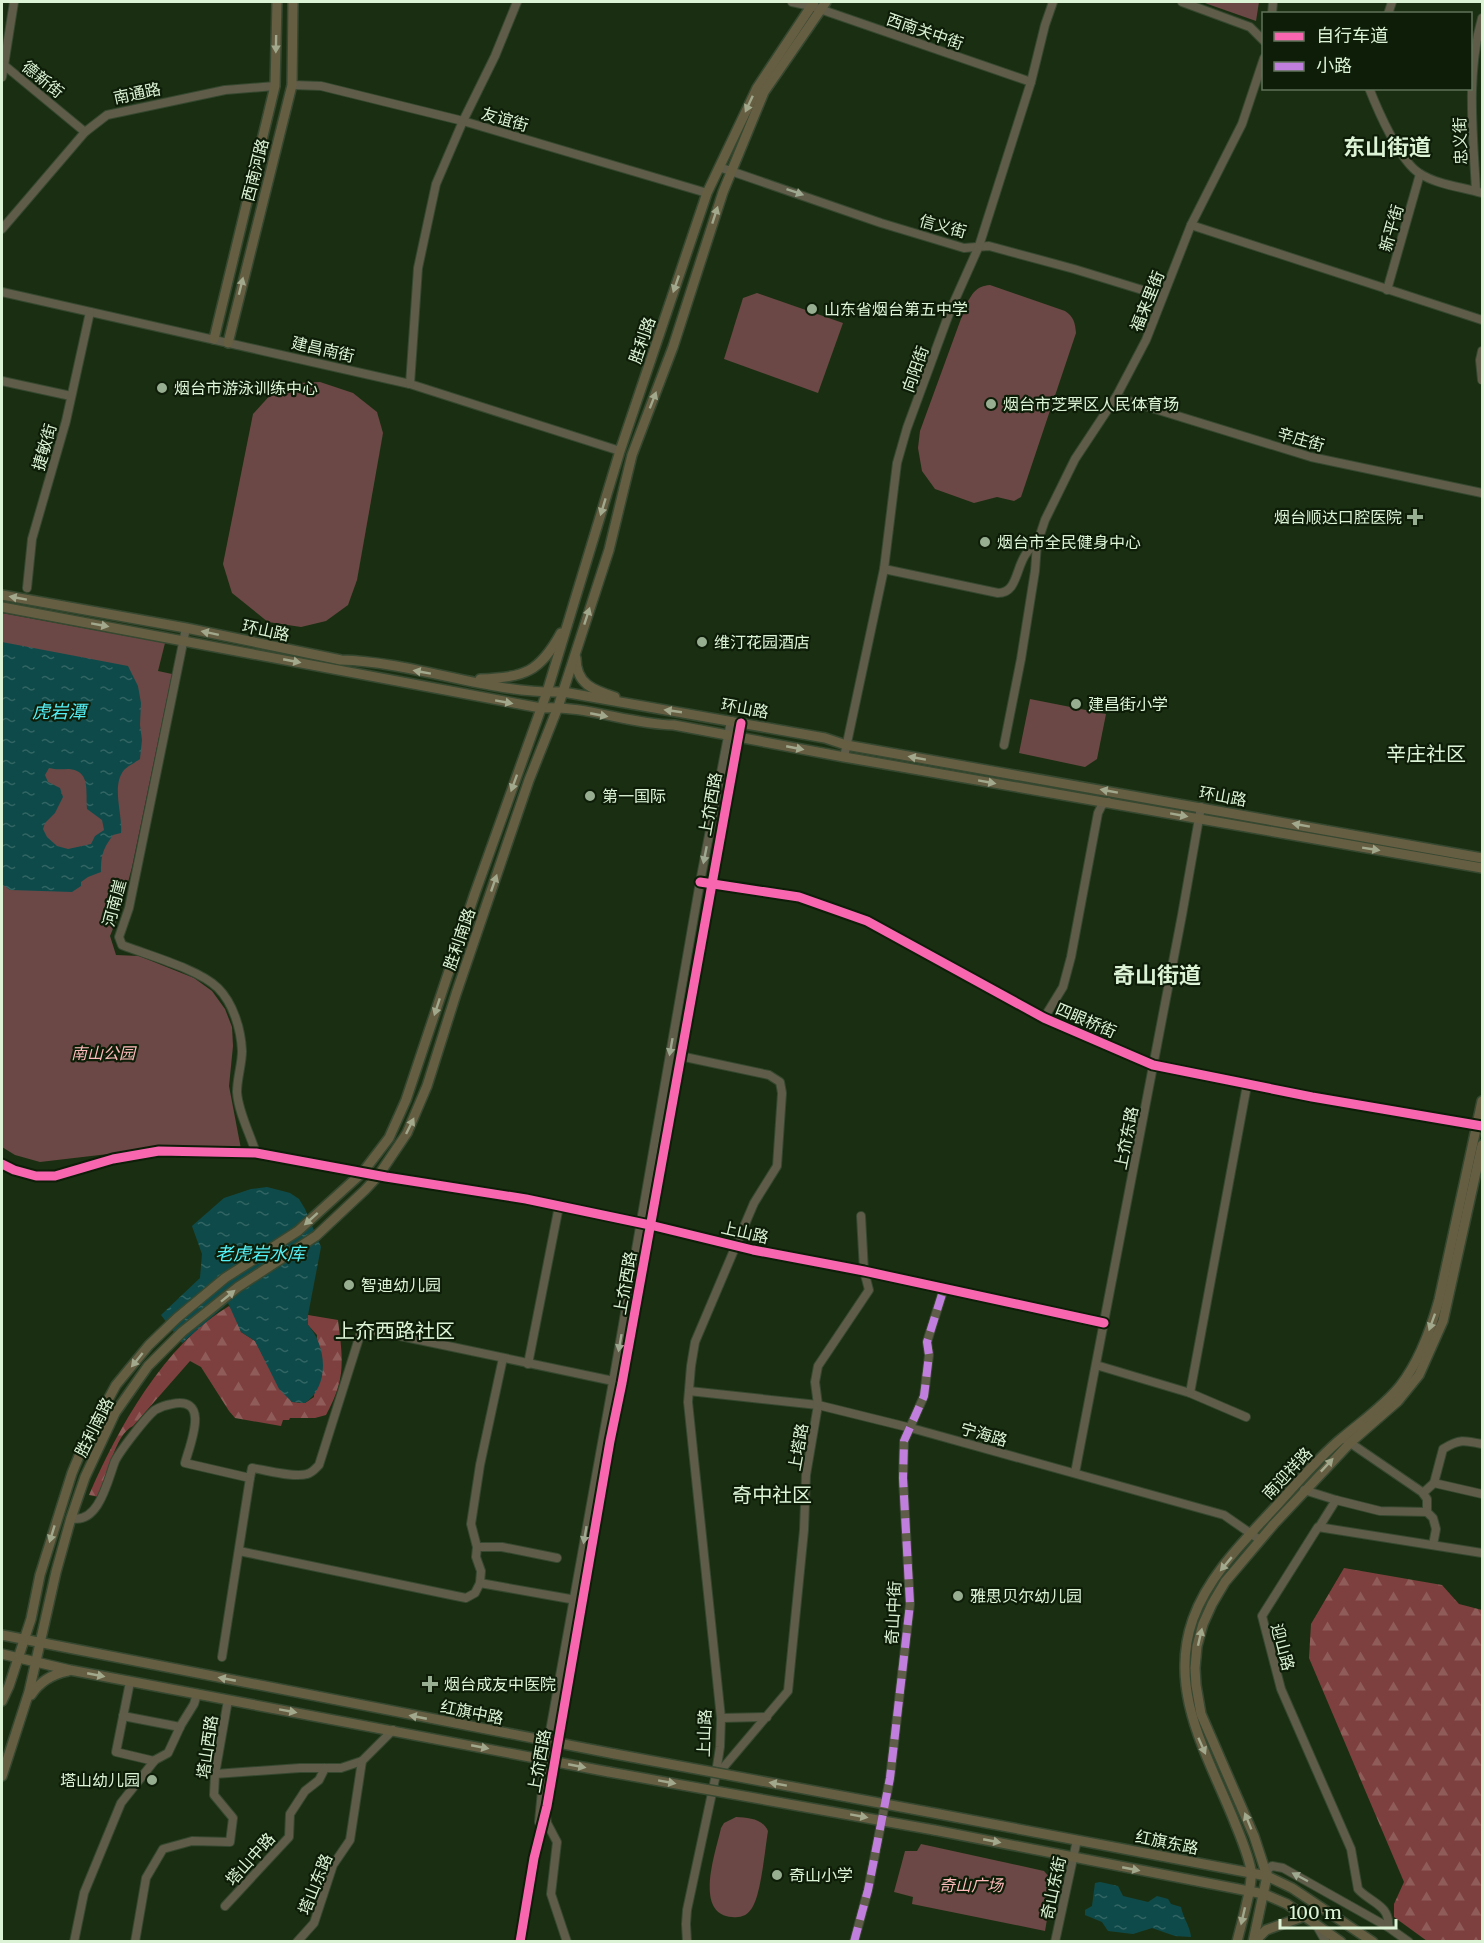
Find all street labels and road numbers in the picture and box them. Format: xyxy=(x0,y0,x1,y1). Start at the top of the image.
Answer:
street label: 西南关中街 xyxy=(884,9,966,53)
street label: 德新街 xyxy=(18,56,68,102)
street label: 南通路 xyxy=(111,78,163,108)
street label: 友谊街 xyxy=(479,103,531,135)
street label: 忠义街 xyxy=(1449,117,1471,165)
street label: 西南河路 xyxy=(238,137,272,203)
street label: 新平街 xyxy=(1375,202,1407,254)
street label: 信义街 xyxy=(917,210,969,242)
street label: 福来里街 xyxy=(1126,268,1168,334)
street label: 胜利路 xyxy=(625,314,659,366)
street label: 建昌南街 xyxy=(290,332,356,366)
street label: 向阳街 xyxy=(897,343,933,395)
street label: 捷敏街 xyxy=(28,421,60,473)
street label: 辛庄街 xyxy=(1275,423,1327,455)
street label: 环山路 xyxy=(240,615,292,645)
street label: 环山路 xyxy=(720,694,770,722)
street label: 上夼西路 xyxy=(695,771,725,837)
street label: 环山路 xyxy=(1198,782,1248,810)
street label: 河南崖 xyxy=(98,877,130,929)
street label: 胜利南路 xyxy=(439,905,479,973)
street label: 四眼桥街 xyxy=(1053,998,1119,1042)
street label: 上夼东路 xyxy=(1110,1105,1142,1171)
street label: 上山路 xyxy=(719,1217,771,1247)
street label: 上夼西路 xyxy=(610,1250,640,1316)
street label: 胜利南路 xyxy=(71,1394,117,1460)
street label: 宁海路 xyxy=(958,1418,1010,1450)
street label: 上塔路 xyxy=(784,1422,812,1472)
street label: 南迎祥路 xyxy=(1258,1443,1316,1503)
street label: 奇山中街 xyxy=(881,1581,905,1645)
street label: 迎山路 xyxy=(1267,1621,1299,1673)
street label: 红旗中路 xyxy=(439,1696,505,1728)
street label: 上山路 xyxy=(693,1709,715,1757)
street label: 塔山西路 xyxy=(193,1714,221,1780)
street label: 上夼西路 xyxy=(524,1728,554,1794)
street label: 红旗东路 xyxy=(1134,1826,1200,1858)
street label: 塔山中路 xyxy=(221,1829,279,1889)
street label: 塔山东路 xyxy=(294,1851,336,1917)
street label: 奇山东街 xyxy=(1037,1855,1069,1921)

